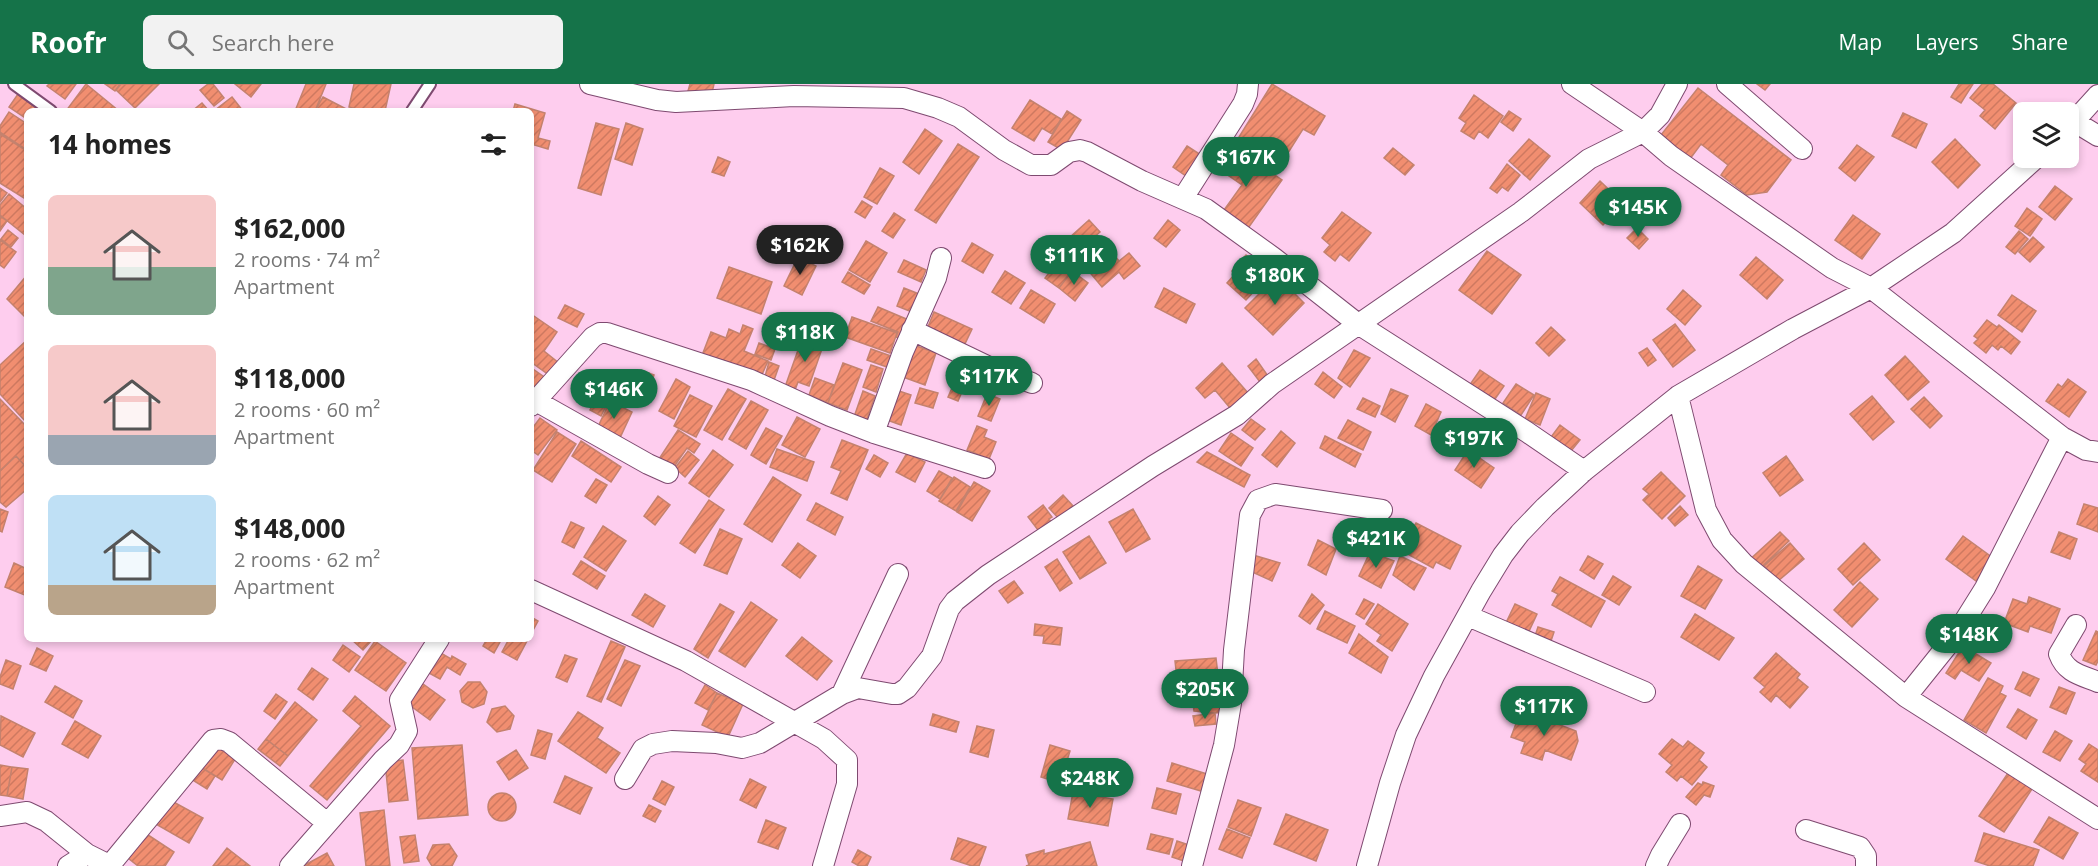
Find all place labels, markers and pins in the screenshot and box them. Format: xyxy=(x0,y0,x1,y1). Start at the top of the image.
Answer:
pin: $167K xyxy=(1204,137,1288,188)
pin: $145K xyxy=(1596,187,1680,238)
pin: $162K xyxy=(758,225,842,276)
pin: $111K xyxy=(1032,235,1116,286)
pin: $180K xyxy=(1233,255,1317,306)
pin: $118K xyxy=(763,312,847,363)
pin: $117K xyxy=(947,356,1031,407)
pin: $146K xyxy=(572,369,656,420)
pin: $197K xyxy=(1432,418,1516,469)
pin: $421K xyxy=(1334,518,1418,569)
pin: $148K xyxy=(1927,614,2011,665)
pin: $205K xyxy=(1163,669,1247,720)
pin: $117K xyxy=(1502,686,1586,737)
pin: $248K xyxy=(1048,758,1132,809)

